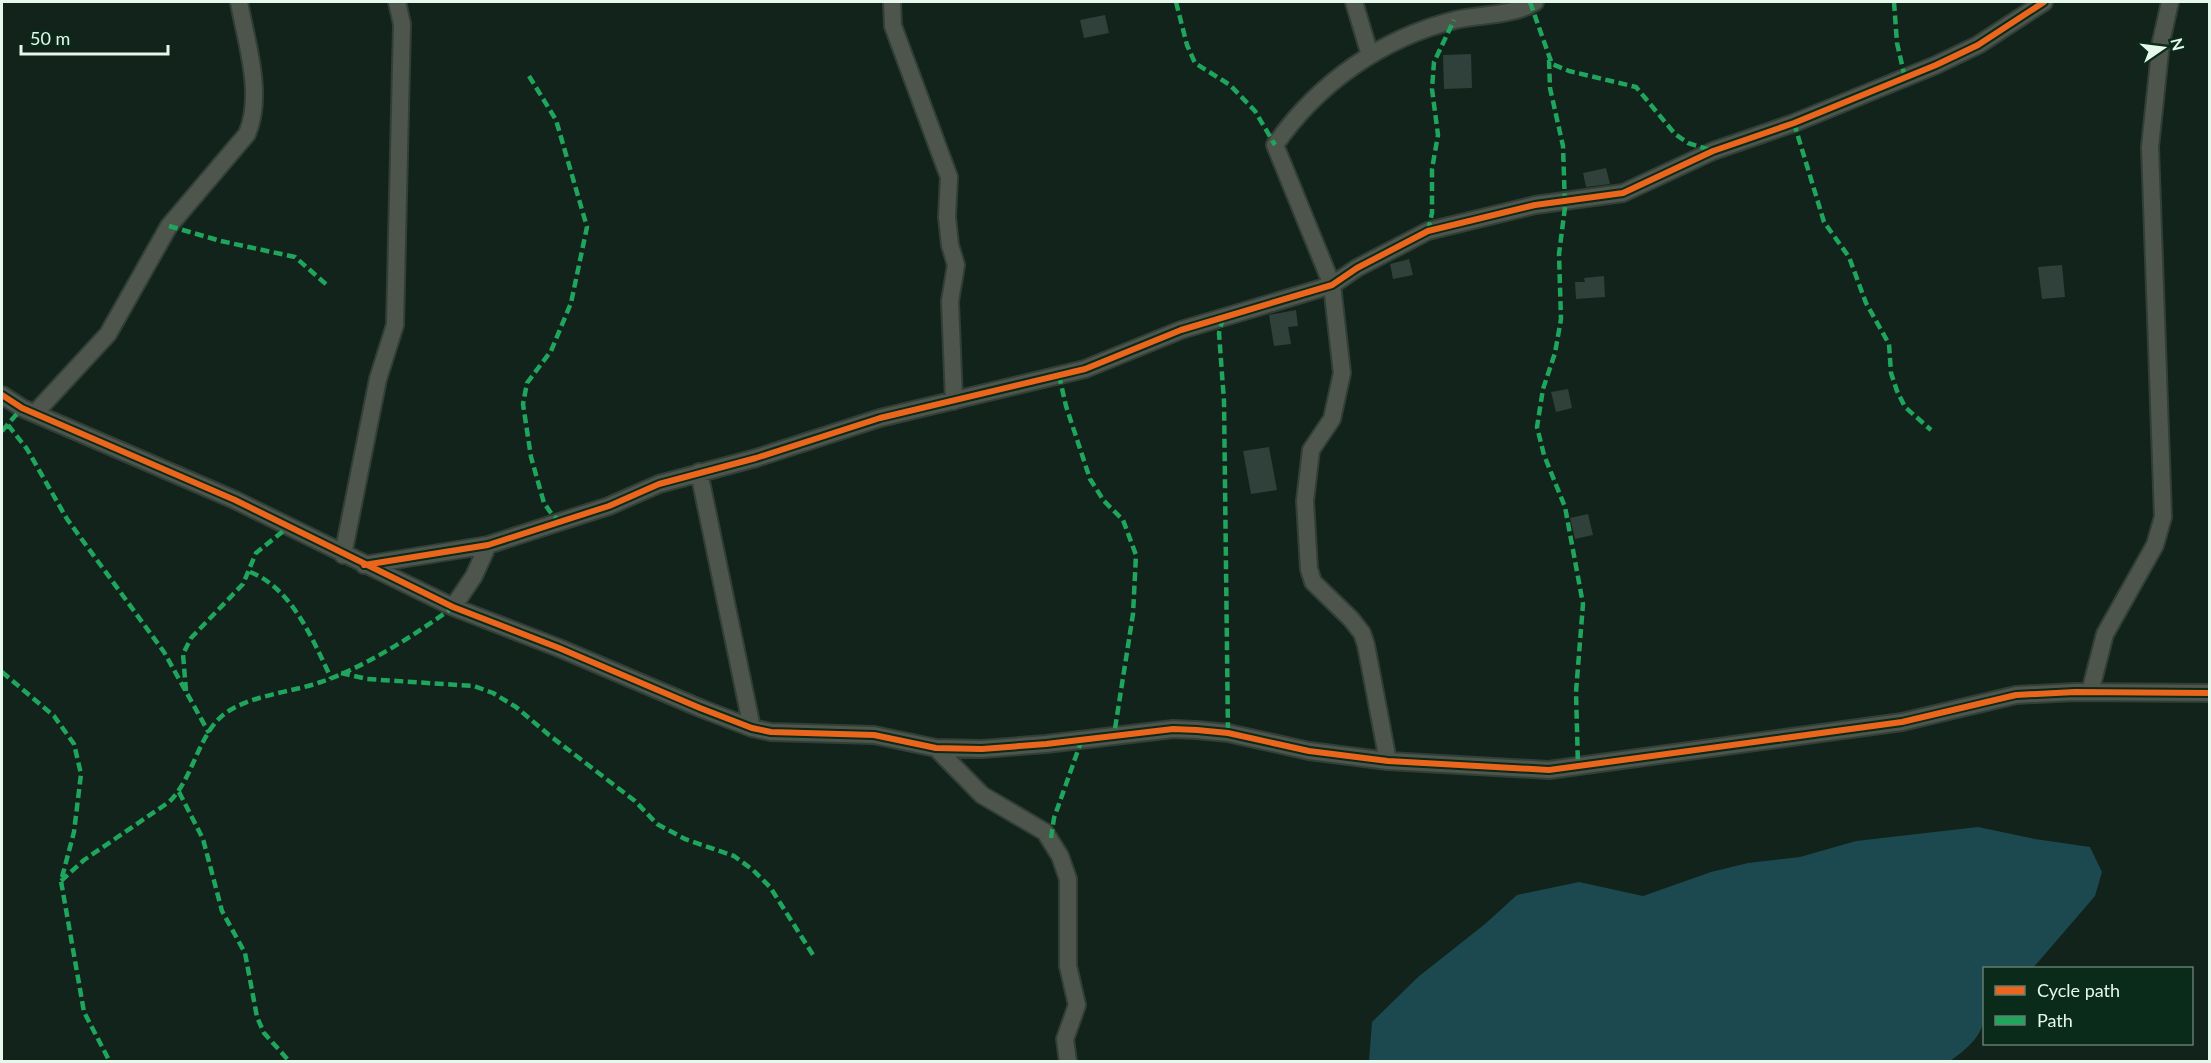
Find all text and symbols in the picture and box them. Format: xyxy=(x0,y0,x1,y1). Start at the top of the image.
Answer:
scale bar xyxy=(21,18,168,56)
north arrow xyxy=(2133,18,2193,78)
text: 50 m xyxy=(30,27,70,49)
text: N xyxy=(2167,36,2189,53)
legend xyxy=(1983,967,2193,1045)
text: Cycle path xyxy=(2037,979,2120,1001)
text: Path xyxy=(2037,1009,2073,1031)

